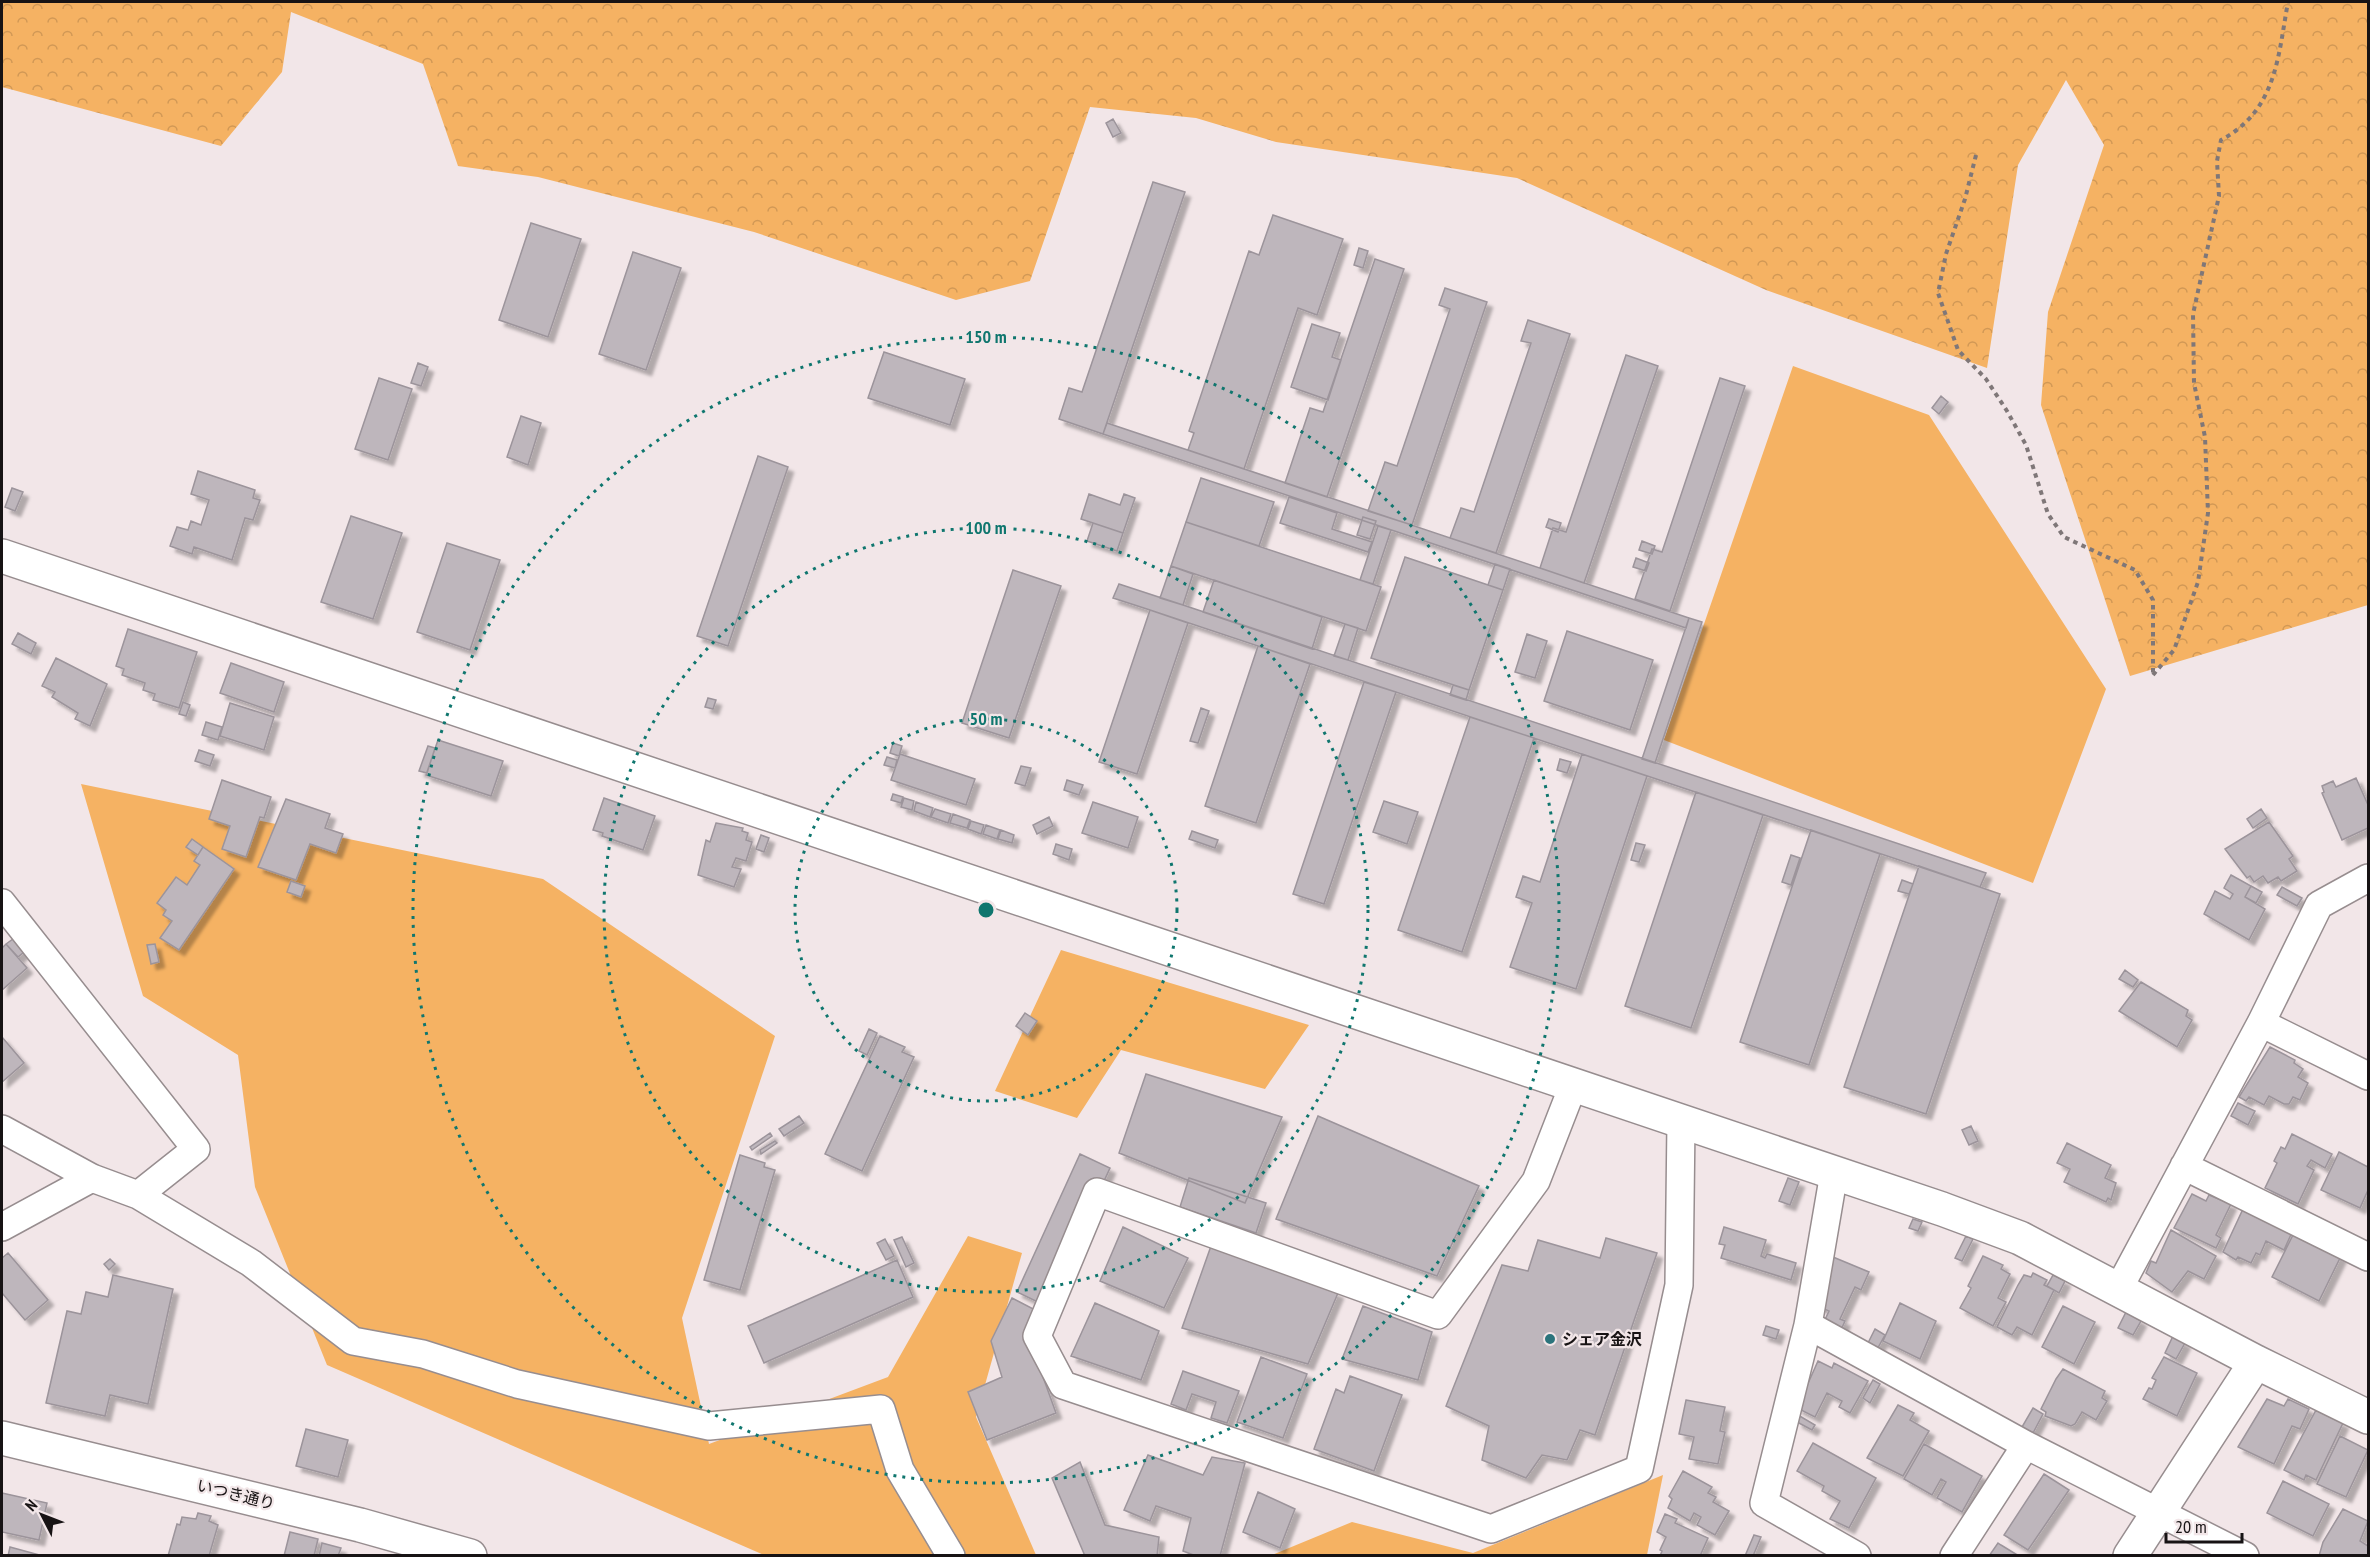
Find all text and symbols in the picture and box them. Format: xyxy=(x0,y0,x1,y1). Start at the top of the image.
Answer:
text: 150 m xyxy=(965,325,1007,348)
text: 100 m xyxy=(965,516,1007,539)
text: 50 m xyxy=(970,707,1002,730)
centre of rings xyxy=(976,900,996,920)
place label: シェア金沢 xyxy=(1562,1329,1642,1349)
marker: シェア金沢 xyxy=(1543,1332,1557,1346)
street label: いつき通り xyxy=(195,1475,277,1513)
north arrow xyxy=(12,1485,72,1545)
text: N xyxy=(21,1495,41,1515)
scale bar xyxy=(2166,1506,2242,1544)
text: 20 m xyxy=(2175,1515,2207,1538)

